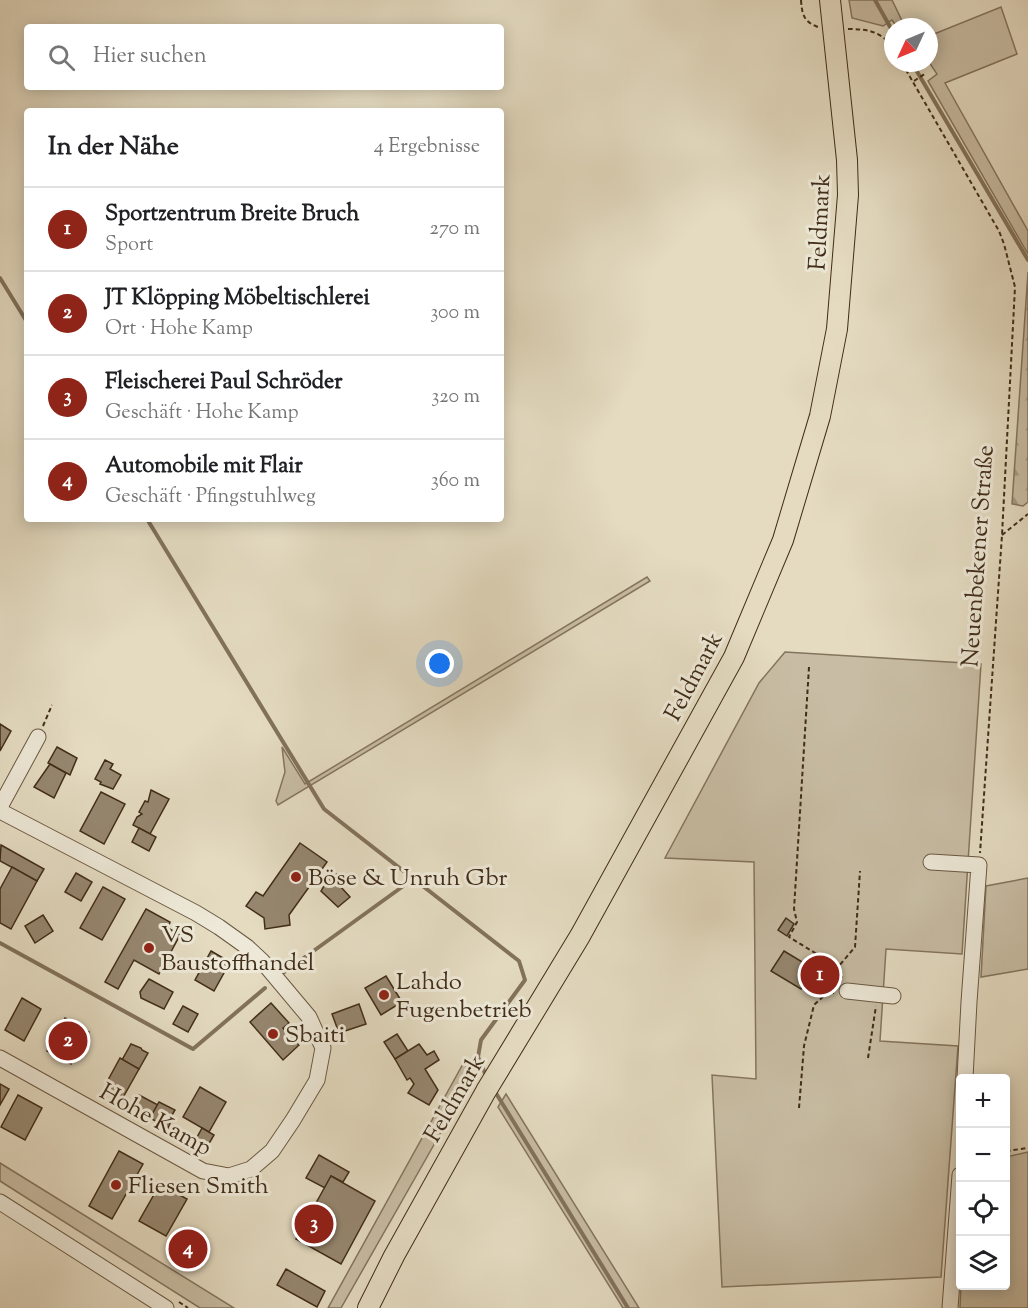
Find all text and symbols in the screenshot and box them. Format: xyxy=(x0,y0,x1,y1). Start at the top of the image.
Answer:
north arrow xyxy=(884,18,938,72)
search box xyxy=(24,24,504,90)
icon: search xyxy=(45,41,78,74)
text: Hier suchen xyxy=(93,41,207,73)
text: In der Nähe xyxy=(48,129,179,166)
text: 4 Ergebnisse xyxy=(374,133,480,162)
street label: Feldmark xyxy=(801,173,841,271)
text: Sportzentrum Breite Bruch xyxy=(105,199,359,231)
text: 1 xyxy=(64,215,71,244)
text: 270 m xyxy=(430,215,480,244)
text: Sport xyxy=(105,231,153,260)
text: JT Klöpping Möbeltischlerei xyxy=(105,283,370,315)
text: 2 xyxy=(63,299,72,328)
text: 300 m xyxy=(430,299,480,328)
text: Ort · Hohe Kamp xyxy=(105,315,253,344)
text: Fleischerei Paul Schröder xyxy=(105,367,343,399)
text: 3 xyxy=(63,383,72,412)
text: 320 m xyxy=(431,383,480,412)
text: Geschäft · Hohe Kamp xyxy=(105,399,299,428)
street label: Neuenbekener Straße xyxy=(954,444,1004,668)
text: Automobile mit Flair xyxy=(105,451,303,483)
text: 4 xyxy=(62,467,73,496)
text: 360 m xyxy=(431,467,480,496)
text: Geschäft · Pfingstuhlweg xyxy=(105,483,316,512)
street label: Feldmark xyxy=(657,626,732,728)
your location xyxy=(425,649,454,678)
place label: Böse & Unruh Gbr xyxy=(308,862,508,896)
marker: Böse & Unruh Gbr xyxy=(289,870,303,884)
place label: VS Baustoffhandel xyxy=(161,919,315,981)
marker: VS Baustoffhandel xyxy=(142,941,156,955)
pin: 1 xyxy=(800,952,840,998)
place label: Lahdo Fugenbetrieb xyxy=(396,966,532,1028)
marker: Lahdo Fugenbetrieb xyxy=(377,988,391,1002)
pin: 2 xyxy=(48,1018,88,1064)
place label: Sbaiti xyxy=(285,1019,345,1053)
marker: Sbaiti xyxy=(266,1027,280,1041)
street label: Feldmark xyxy=(417,1049,495,1149)
map controls xyxy=(956,1074,1010,1290)
button: + xyxy=(956,1074,1010,1128)
street label: Hohe Kamp xyxy=(93,1076,217,1166)
button: − xyxy=(956,1128,1010,1182)
place label: Fliesen Smith xyxy=(128,1170,269,1204)
marker: Fliesen Smith xyxy=(109,1178,123,1192)
button: locate xyxy=(956,1182,1010,1236)
pin: 3 xyxy=(294,1202,334,1246)
pin: 4 xyxy=(168,1226,207,1272)
button: layers xyxy=(956,1236,1010,1290)

